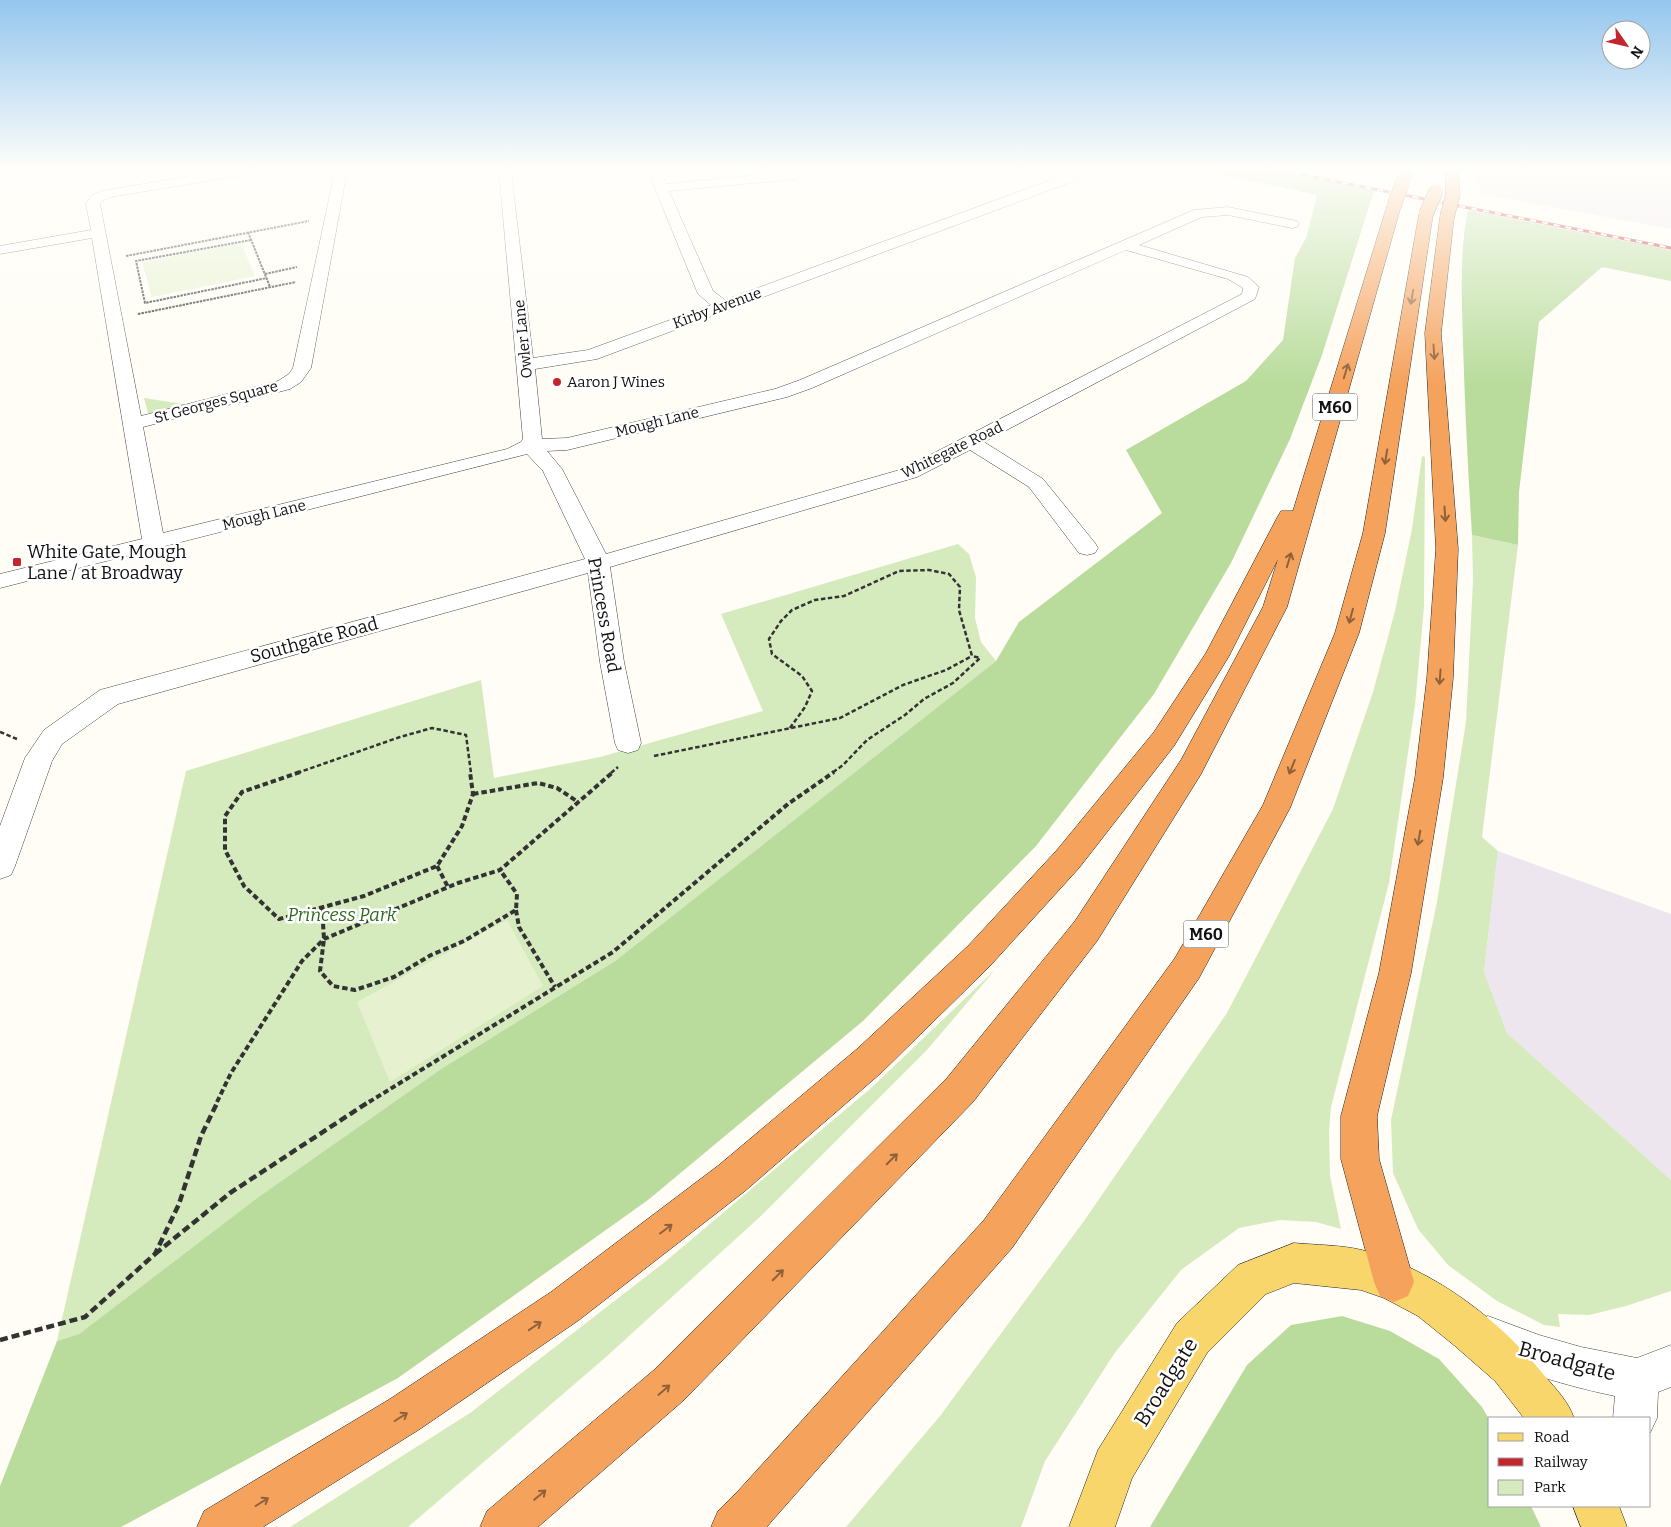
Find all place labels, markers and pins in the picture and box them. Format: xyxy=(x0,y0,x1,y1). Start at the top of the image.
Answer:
place label: Aaron J Wines xyxy=(567,373,665,391)
marker: Aaron J Wines xyxy=(551,376,563,388)
place label: White Gate, Mough Lane / at Broadway xyxy=(27,541,186,584)
marker: White Gate, Mough Lane / at Broadway xyxy=(11,556,23,568)

